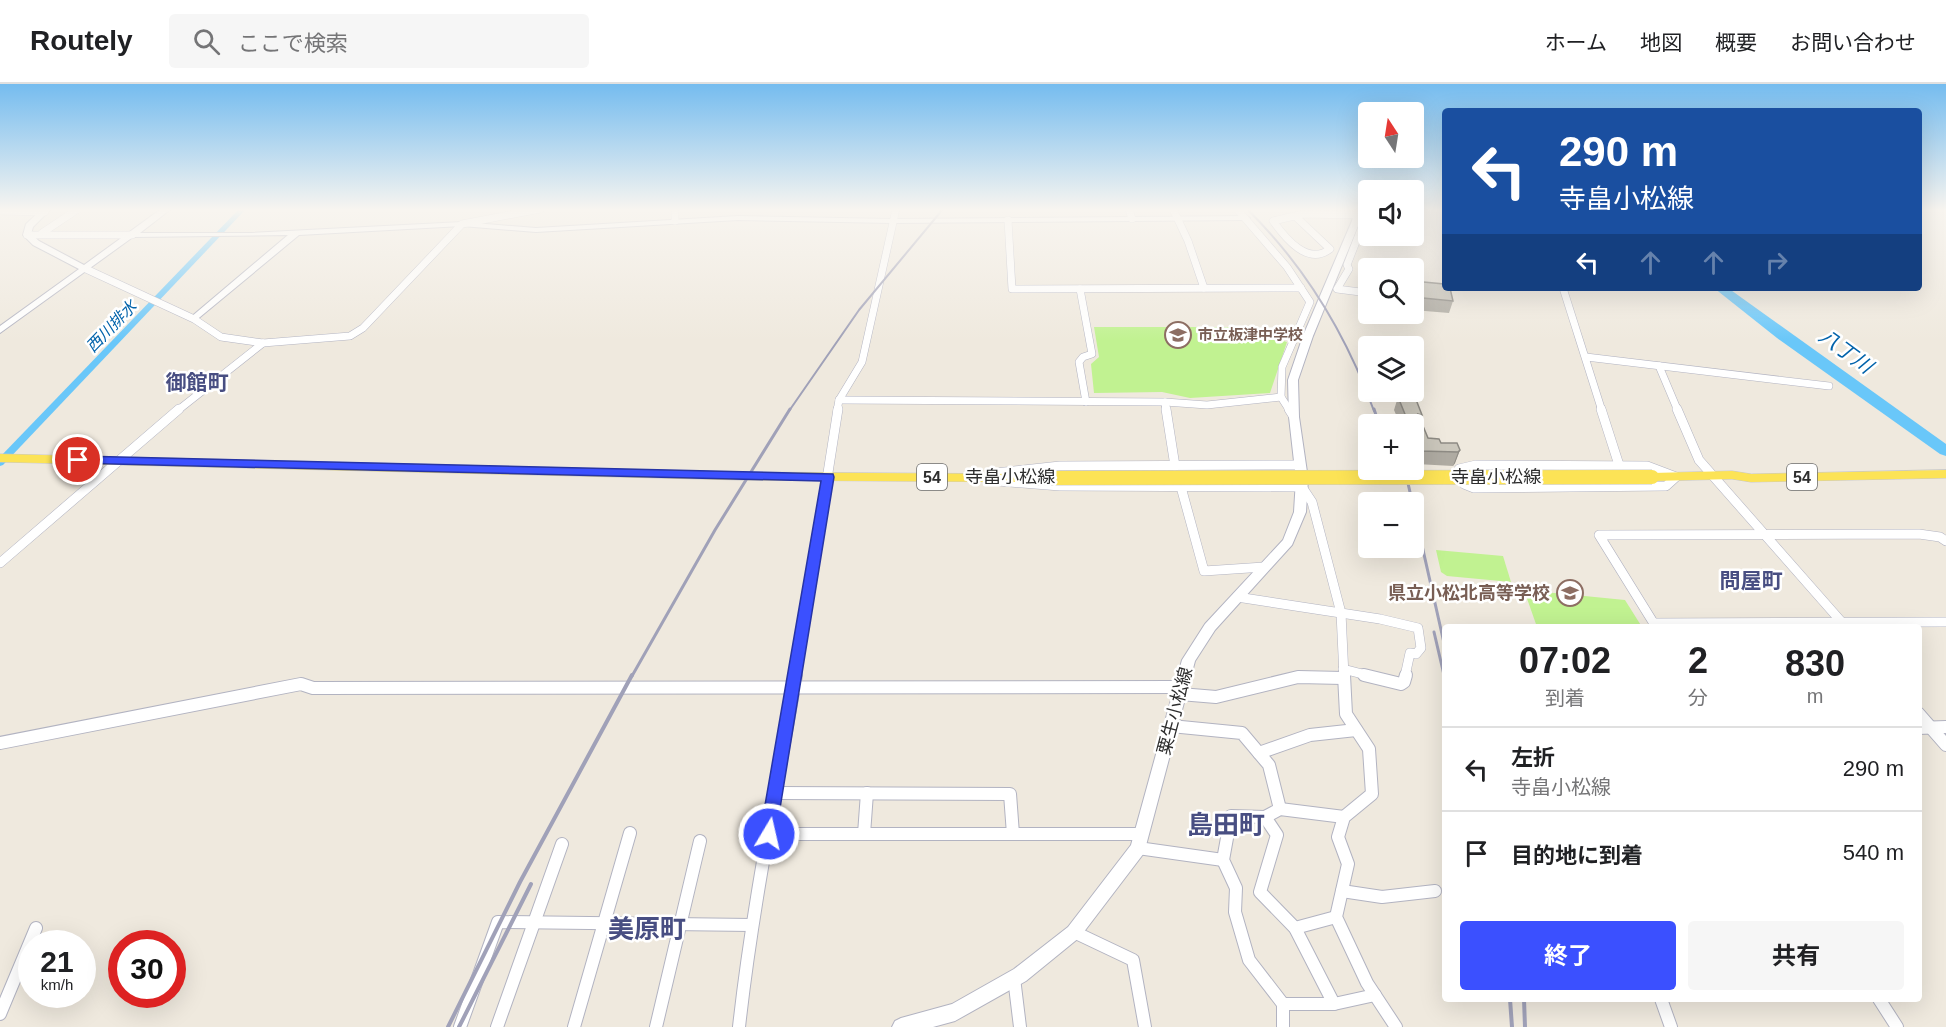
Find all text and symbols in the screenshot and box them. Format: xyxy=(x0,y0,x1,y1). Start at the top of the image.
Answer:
search box xyxy=(169,14,589,68)
text: Routely xyxy=(30,25,133,56)
icon: search xyxy=(190,25,223,58)
text: ここで検索 xyxy=(238,31,348,56)
text: ホーム xyxy=(1545,31,1607,54)
text: 地図 xyxy=(1640,31,1682,54)
text: 概要 xyxy=(1715,31,1757,54)
text: お問い合わせ xyxy=(1790,31,1916,54)
north arrow xyxy=(1358,102,1424,168)
map controls xyxy=(1358,102,1424,558)
text: 290 m xyxy=(1559,128,1678,175)
icon: left xyxy=(1460,132,1538,210)
button: sound xyxy=(1358,180,1424,246)
text: 寺畠小松線 xyxy=(1559,184,1694,214)
icon: left xyxy=(1571,246,1604,279)
icon: ahead xyxy=(1634,246,1667,279)
icon: ahead xyxy=(1697,246,1730,279)
icon: right xyxy=(1760,246,1793,279)
button: search xyxy=(1358,258,1424,324)
water label: 西川排水 xyxy=(83,296,141,355)
school or university icon: 市立板津中学校 xyxy=(1163,320,1193,350)
water label: 八丁川 xyxy=(1815,324,1878,379)
place label: 市立板津中学校 xyxy=(1198,326,1303,343)
button: layers xyxy=(1358,336,1424,402)
district label: 御館町 xyxy=(166,371,229,394)
button: + xyxy=(1358,414,1424,480)
pin xyxy=(52,434,103,485)
icon: arrive xyxy=(61,443,94,476)
road number: 54 xyxy=(917,464,947,490)
road number: 54 xyxy=(1787,464,1817,490)
street label: 寺畠小松線 xyxy=(965,467,1055,487)
street label: 寺畠小松線 xyxy=(1451,467,1541,487)
button: − xyxy=(1358,492,1424,558)
district label: 問屋町 xyxy=(1720,569,1783,592)
school or university icon: 県立小松北高等学校 xyxy=(1555,578,1585,608)
place label: 県立小松北高等学校 xyxy=(1388,583,1550,603)
text: 07:02 xyxy=(1519,640,1611,681)
text: 2 xyxy=(1688,640,1708,681)
text: 830 xyxy=(1785,643,1845,684)
street label: 粟生小松線 xyxy=(1154,665,1196,757)
text: m xyxy=(1807,685,1823,707)
text: 到着 xyxy=(1545,687,1585,709)
text: 分 xyxy=(1688,687,1708,709)
text: 左折 xyxy=(1511,745,1555,770)
icon: left xyxy=(1460,753,1493,786)
text: 290 m xyxy=(1843,756,1904,781)
text: 寺畠小松線 xyxy=(1511,776,1611,798)
position arrow xyxy=(737,802,801,866)
district label: 島田町 xyxy=(1187,810,1265,840)
icon: arrive xyxy=(1460,837,1493,870)
text: 540 m xyxy=(1843,840,1904,865)
text: 目的地に到着 xyxy=(1511,843,1643,868)
district label: 美原町 xyxy=(608,914,686,944)
button: 終了 xyxy=(1460,921,1676,990)
button: 共有 xyxy=(1688,921,1904,990)
speed limit sign: 30 xyxy=(108,930,186,1008)
text: 21 xyxy=(40,945,74,978)
text: km/h xyxy=(41,976,73,993)

